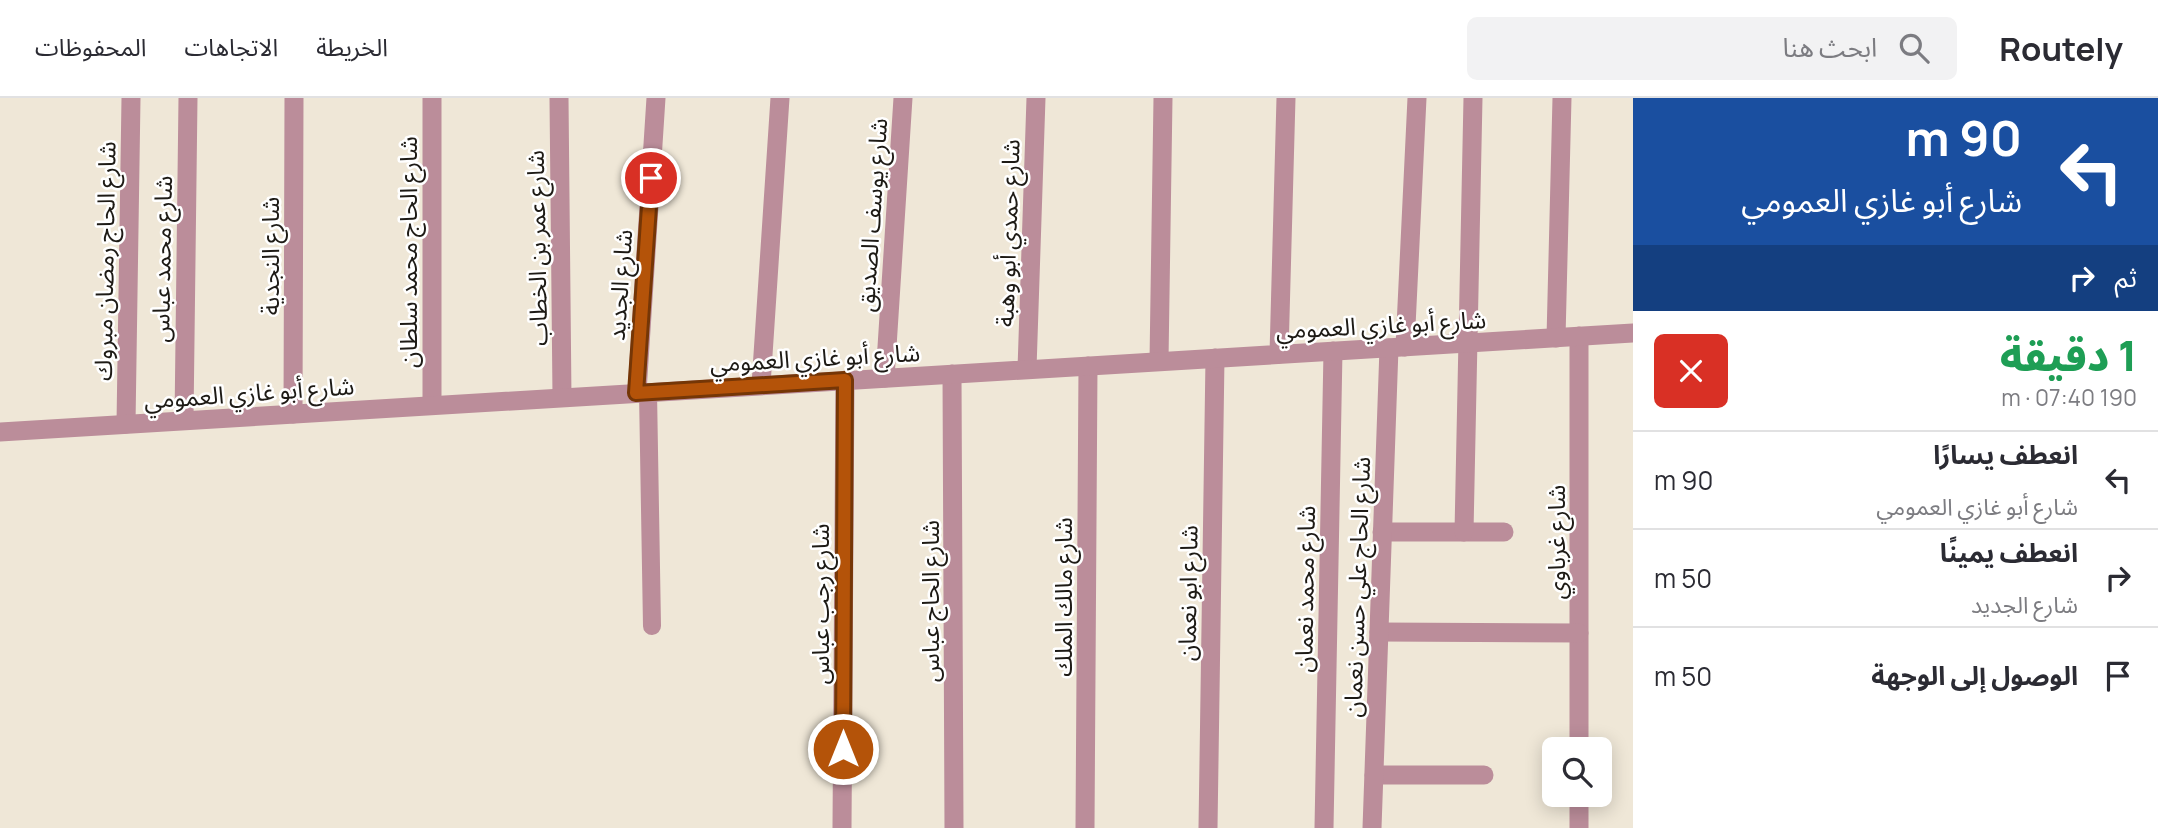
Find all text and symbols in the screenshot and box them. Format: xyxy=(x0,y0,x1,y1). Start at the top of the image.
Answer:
search box xyxy=(1467,17,1957,80)
text: Routely xyxy=(1999,26,2123,71)
text: ابحث هنا xyxy=(1782,29,1877,65)
icon: search xyxy=(1895,29,1933,67)
text: المحفوظات xyxy=(35,30,146,63)
text: الاتجاهات xyxy=(184,30,278,63)
text: الخريطة xyxy=(316,30,388,63)
text: 90 m xyxy=(1905,104,2022,171)
street label: شارع يوسف الصديق xyxy=(848,117,896,313)
icon: left xyxy=(2046,126,2137,217)
street label: شارع الحاج محمد سلطان xyxy=(391,136,426,368)
street label: شارع حمدي أبو وهبة xyxy=(987,138,1030,328)
street label: شارع الحاج رمضان مبروك xyxy=(85,141,125,381)
pin xyxy=(621,148,681,208)
street label: شارع عمر بن الخطاب xyxy=(518,150,556,346)
icon: arrive xyxy=(632,159,670,197)
street label: شارع محمد عباس xyxy=(143,175,181,343)
text: شارع أبو غازي العمومي xyxy=(1741,178,2022,222)
street label: شارع النجدية xyxy=(253,197,288,315)
street label: شارع الجديد xyxy=(599,228,641,342)
icon: right xyxy=(2063,259,2101,297)
text: ثم xyxy=(2115,259,2137,295)
street label: شارع أبو غازي العمومي xyxy=(1275,302,1487,350)
text: 1 دقيقة xyxy=(2000,326,2137,384)
button: close xyxy=(1654,334,1728,408)
street label: شارع أبو غازي العمومي xyxy=(709,335,921,383)
street label: شارع أبو غازي العمومي xyxy=(143,368,355,419)
text: 190 m · 07:40 xyxy=(2001,381,2137,413)
text: انعطف يسارًا xyxy=(1933,436,2078,472)
street label: شارع الحاج علي حسن نعمان xyxy=(1335,456,1381,718)
icon: left xyxy=(2099,461,2137,499)
text: 90 m xyxy=(1654,462,1713,498)
street label: شارع غرباوي xyxy=(1539,485,1575,599)
text: شارع أبو غازي العمومي xyxy=(1876,490,2078,522)
street label: شارع محمد نعمان xyxy=(1286,505,1324,673)
street label: شارع مالك الملك xyxy=(1046,517,1081,677)
street label: شارع الحاج عباس xyxy=(913,520,948,682)
street label: شارع رجب عباس xyxy=(803,524,838,684)
street label: شارع ابو نعمان xyxy=(1169,525,1207,661)
text: انعطف يمينًا xyxy=(1940,534,2078,570)
icon: right xyxy=(2099,559,2137,597)
text: 50 m xyxy=(1654,560,1712,596)
text: شارع الجديد xyxy=(1971,588,2078,620)
text: الوصول إلى الوجهة xyxy=(1871,657,2078,693)
icon: arrive xyxy=(2099,657,2137,695)
text: 50 m xyxy=(1654,658,1712,694)
position arrow xyxy=(806,712,880,786)
map controls xyxy=(1542,737,1612,807)
button: search xyxy=(1542,737,1612,807)

